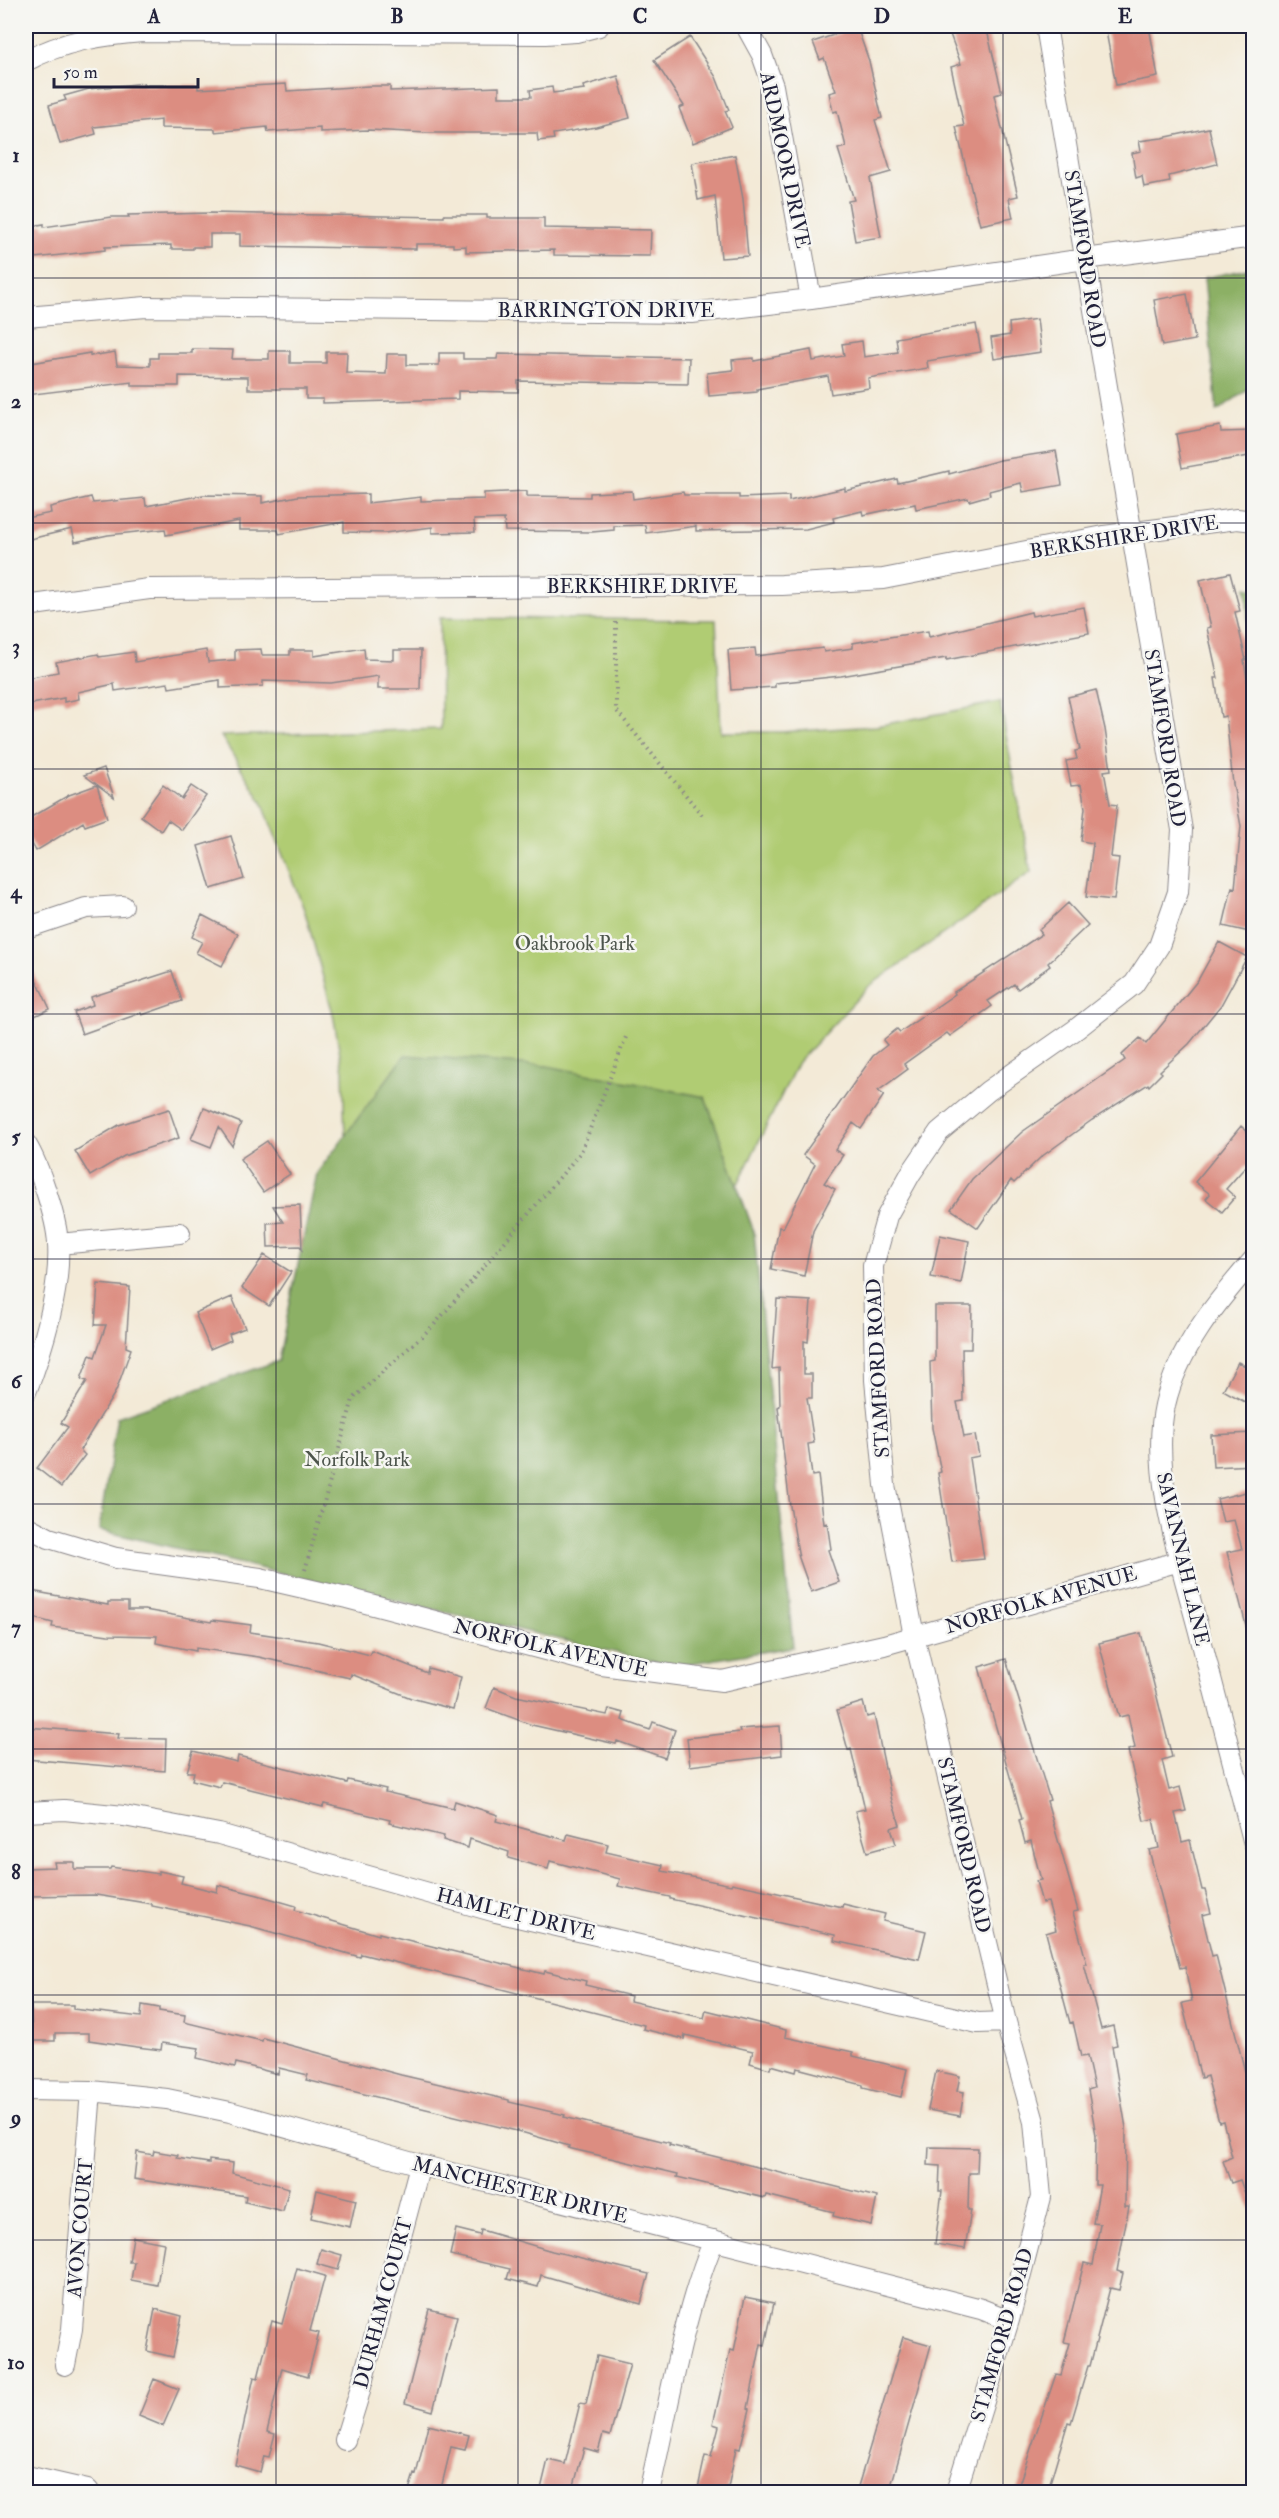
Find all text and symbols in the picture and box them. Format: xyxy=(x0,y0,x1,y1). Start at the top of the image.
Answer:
text: A xyxy=(147,4,161,29)
text: B xyxy=(390,4,404,29)
text: C xyxy=(633,4,647,29)
text: D xyxy=(874,4,890,29)
text: E xyxy=(1118,4,1133,29)
scale bar xyxy=(54,51,198,89)
text: 50 m xyxy=(63,61,98,84)
street label: ARDMOOR DRIVE xyxy=(754,68,816,251)
text: 1 xyxy=(12,143,20,168)
street label: STAMFORD ROAD xyxy=(1059,168,1111,350)
street label: BARRINGTON DRIVE xyxy=(498,298,714,323)
text: 2 xyxy=(11,389,21,414)
street label: BERKSHIRE DRIVE xyxy=(1028,510,1220,564)
street label: BERKSHIRE DRIVE xyxy=(547,574,738,599)
text: 3 xyxy=(12,634,20,659)
street label: STAMFORD ROAD xyxy=(1139,647,1191,829)
text: 4 xyxy=(10,879,23,904)
park label: Oakbrook Park xyxy=(515,931,636,956)
text: 5 xyxy=(12,1124,22,1149)
street label: STAMFORD ROAD xyxy=(861,1278,895,1458)
text: 6 xyxy=(11,1369,23,1394)
park label: Norfolk Park xyxy=(304,1447,410,1472)
street label: SAVANNAH LANE xyxy=(1151,1470,1215,1648)
street label: NORFOLK AVENUE xyxy=(942,1561,1140,1639)
street label: NORFOLK AVENUE xyxy=(452,1614,650,1682)
text: 7 xyxy=(11,1615,21,1640)
street label: STAMFORD ROAD xyxy=(932,1755,996,1935)
text: 8 xyxy=(11,1860,21,1885)
street label: HAMLET DRIVE xyxy=(434,1882,598,1946)
text: 9 xyxy=(9,2105,21,2130)
street label: MANCHESTER DRIVE xyxy=(410,2151,630,2229)
street label: AVON COURT xyxy=(61,2157,99,2300)
street label: DURHAM COURT xyxy=(348,2215,418,2391)
street label: STAMFORD ROAD xyxy=(965,2245,1039,2425)
text: 10 xyxy=(7,2350,25,2375)

